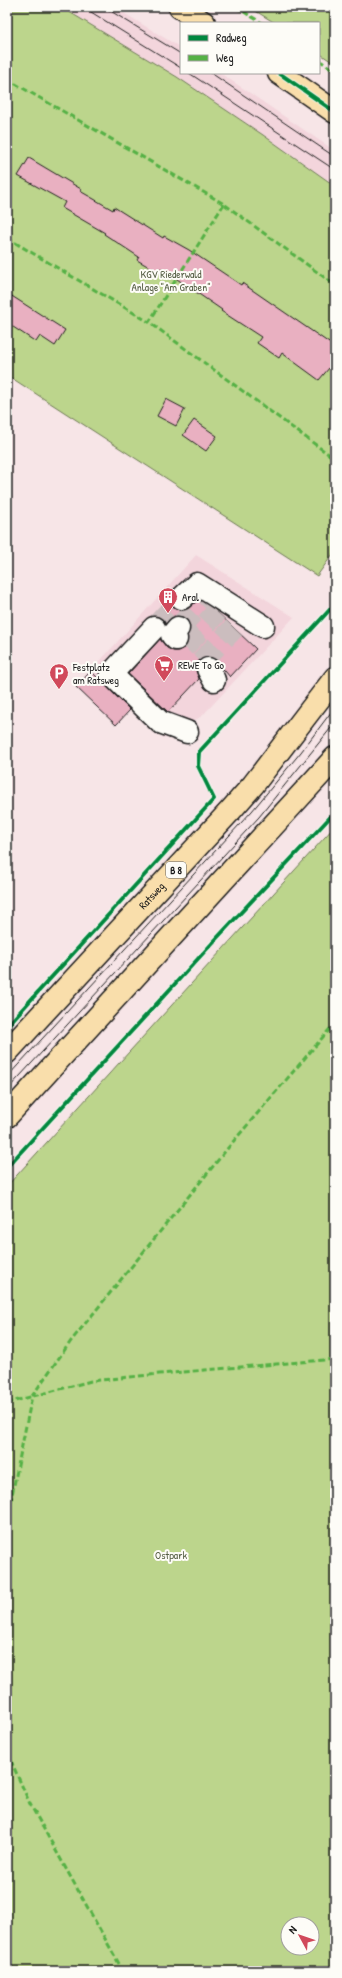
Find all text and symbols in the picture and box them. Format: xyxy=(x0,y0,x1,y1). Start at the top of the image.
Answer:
legend xyxy=(180,22,320,74)
text: Radweg xyxy=(216,29,247,46)
text: Weg xyxy=(216,49,234,66)
park label: KGV Riederwald Anlage "Am Graben" xyxy=(131,267,211,294)
building icon: Aral xyxy=(157,586,179,614)
place label: Aral xyxy=(182,590,199,604)
supermarket icon: REWE To Go xyxy=(153,654,175,682)
place label: REWE To Go xyxy=(178,658,224,672)
place label: Festplatz am Ratsweg xyxy=(72,660,119,687)
parking icon: Festplatz am Ratsweg xyxy=(48,662,70,690)
road number: B 8 xyxy=(166,862,186,878)
street label: Ratsweg xyxy=(136,879,168,912)
park label: Ostpark xyxy=(155,1548,187,1562)
north arrow xyxy=(280,1916,320,1956)
text: N xyxy=(285,1923,300,1936)

